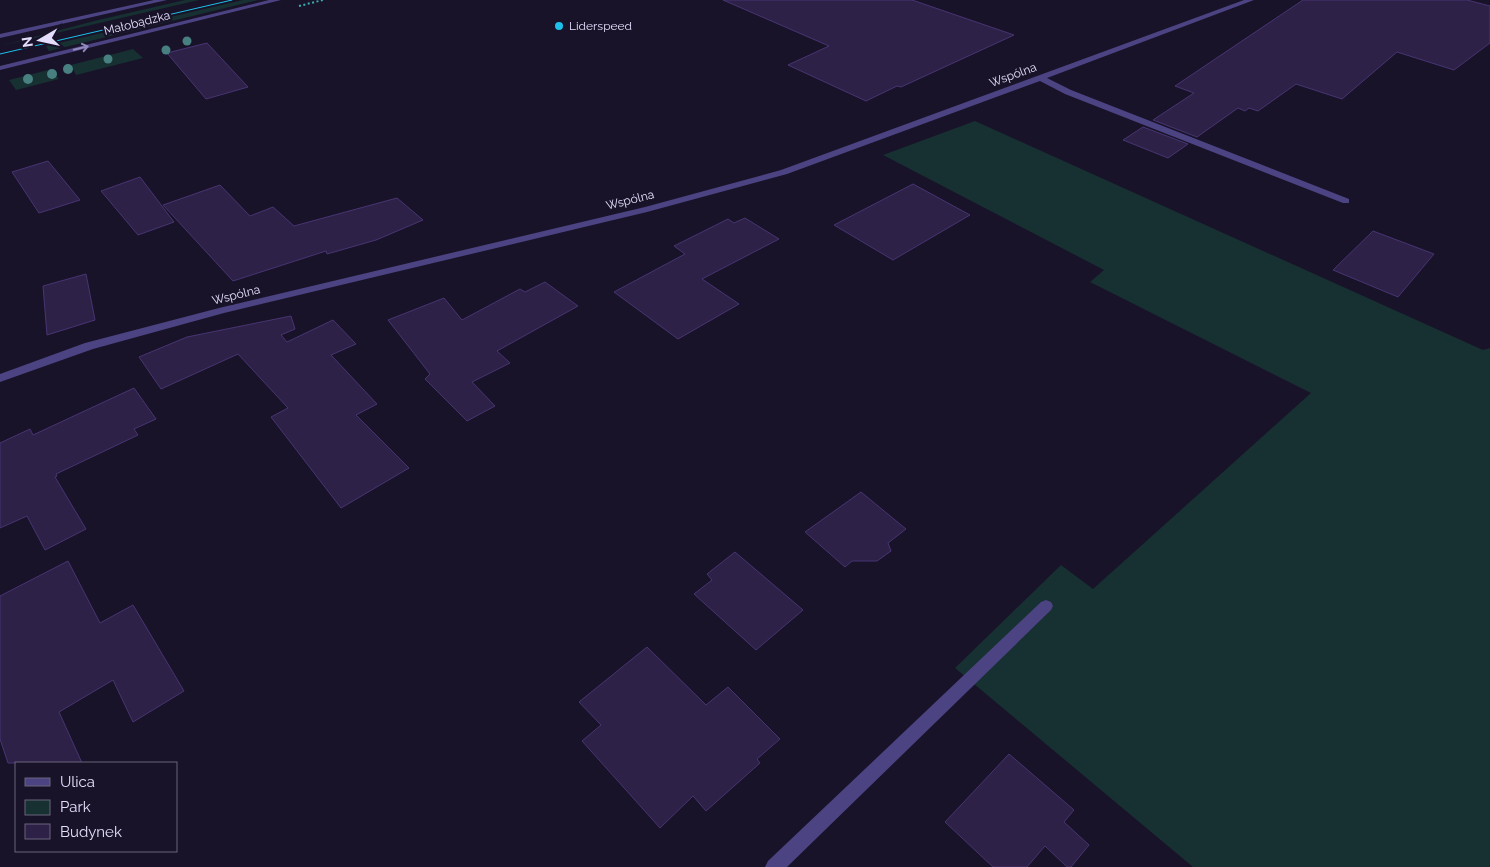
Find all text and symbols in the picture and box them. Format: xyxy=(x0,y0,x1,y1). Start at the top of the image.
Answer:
street label: Małobądzka xyxy=(102,8,172,38)
north arrow xyxy=(15,15,65,65)
place label: Liderspeed xyxy=(569,19,632,33)
marker: Liderspeed xyxy=(553,20,565,32)
text: N xyxy=(18,36,36,49)
one-way arrow xyxy=(73,43,89,52)
street label: Wspólna xyxy=(988,60,1038,90)
street label: Wspólna xyxy=(605,187,655,213)
street label: Wspólna xyxy=(211,282,261,308)
legend xyxy=(15,762,178,852)
text: Ulica xyxy=(60,773,95,791)
text: Park xyxy=(60,798,91,816)
text: Budynek xyxy=(60,823,122,841)

